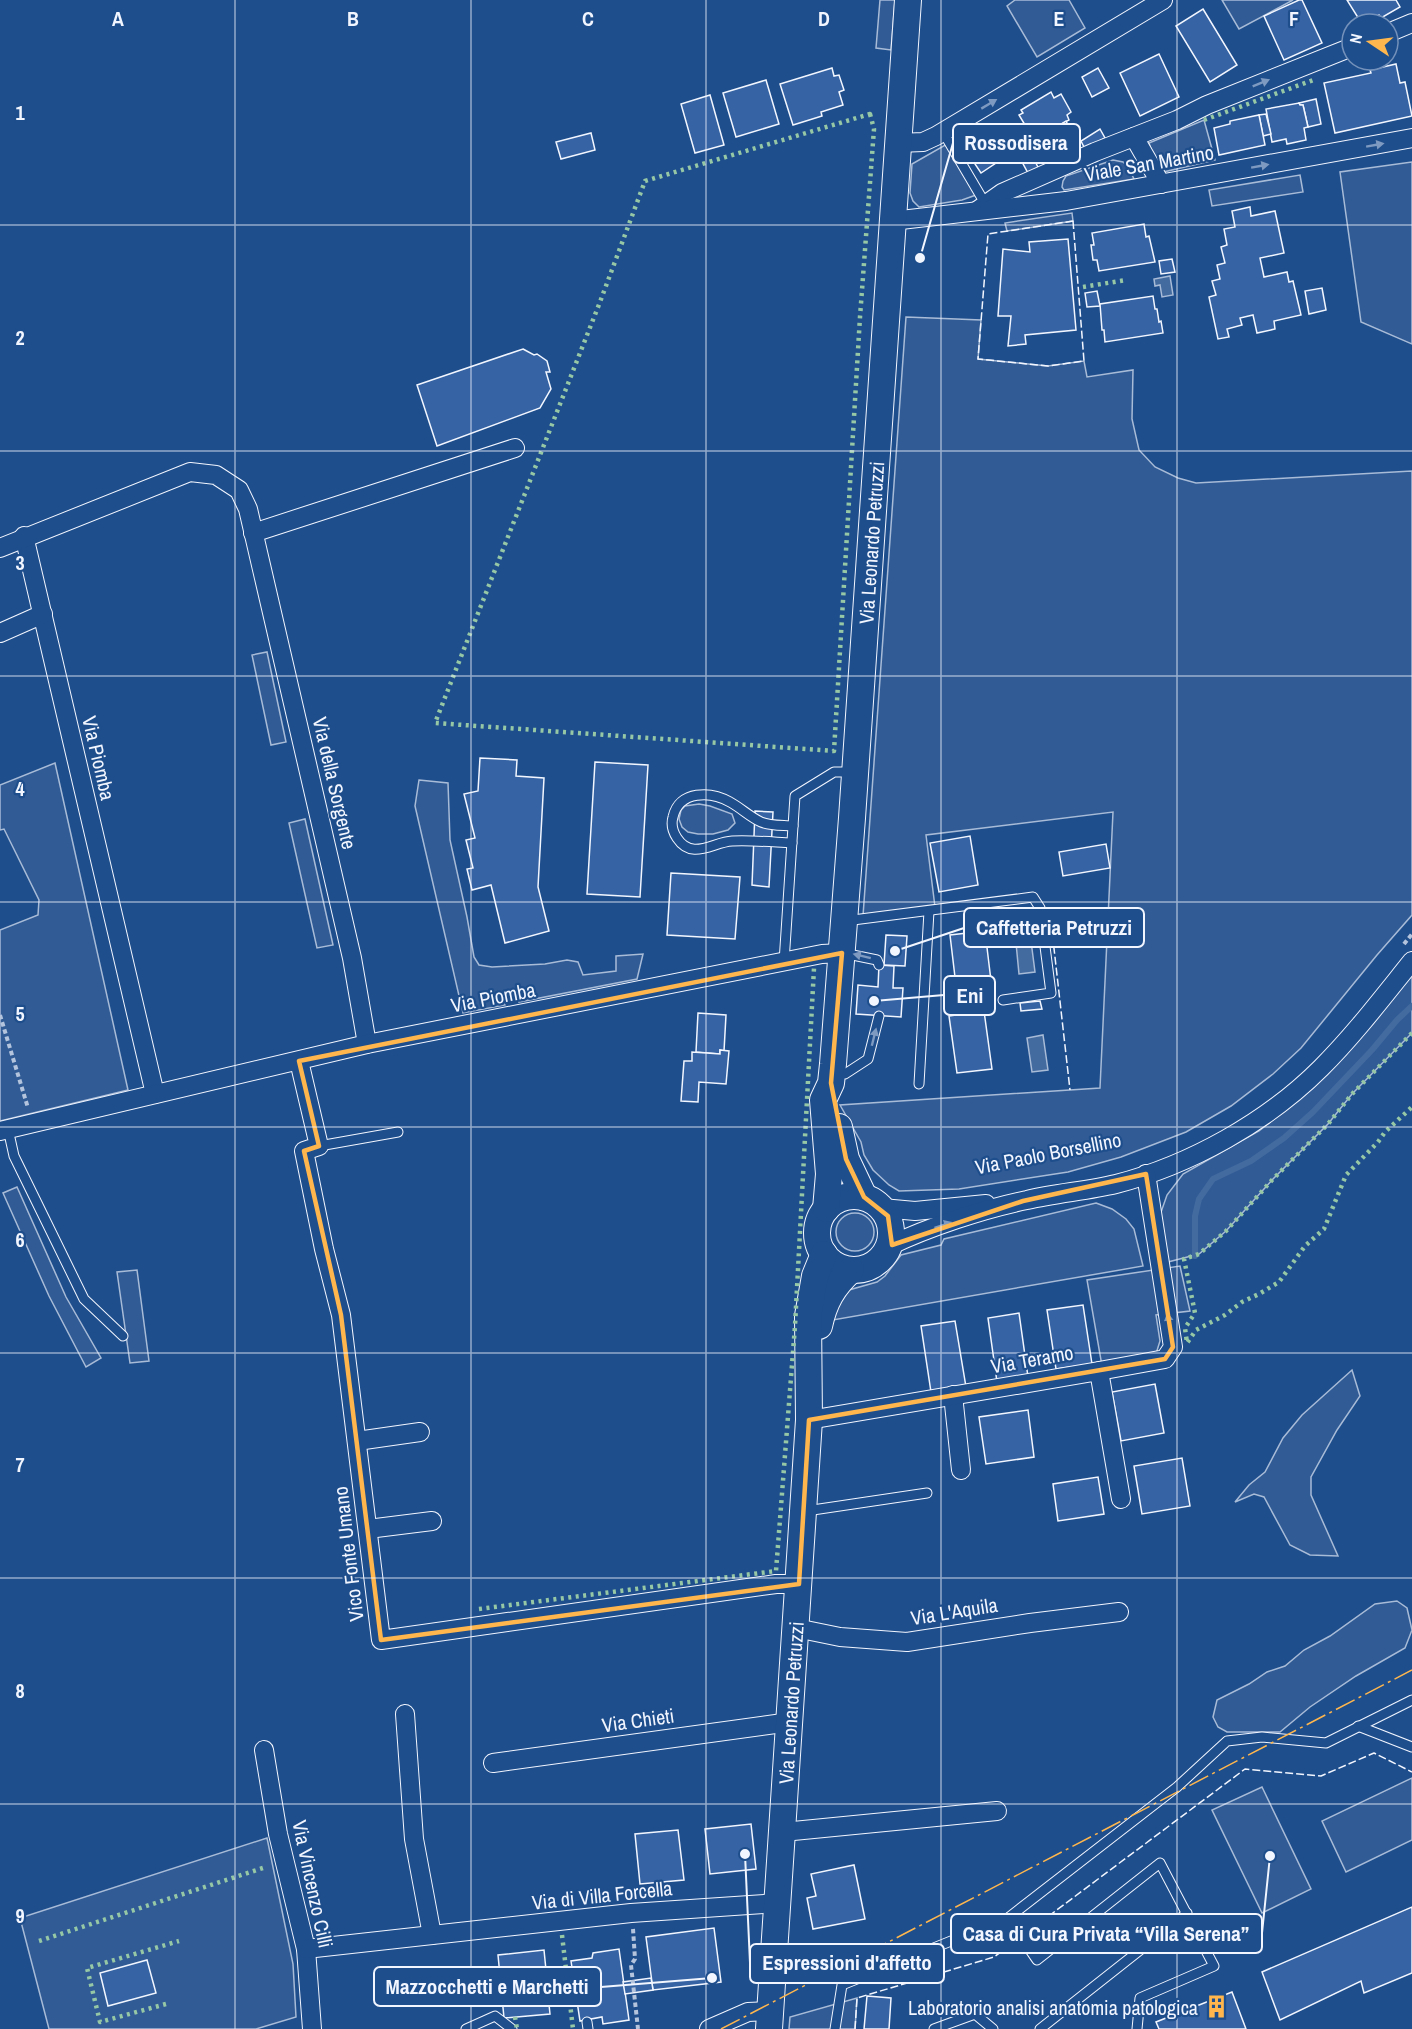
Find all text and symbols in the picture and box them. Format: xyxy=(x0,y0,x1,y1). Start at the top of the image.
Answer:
text: A xyxy=(112,5,124,32)
text: B xyxy=(347,5,359,32)
text: C xyxy=(582,5,594,32)
text: D xyxy=(818,5,830,32)
text: E xyxy=(1054,5,1065,32)
text: F xyxy=(1289,5,1299,32)
north arrow xyxy=(1340,12,1400,72)
text: N xyxy=(1344,32,1367,46)
one-way arrow xyxy=(1253,78,1271,88)
text: 1 xyxy=(15,99,25,126)
one-way arrow xyxy=(981,99,997,110)
callout: Rossodisera xyxy=(953,124,1080,163)
text: Rossodisera xyxy=(964,128,1068,157)
street label: Viale San Martino xyxy=(1082,138,1216,188)
one-way arrow xyxy=(1366,140,1385,149)
one-way arrow xyxy=(1250,161,1269,170)
text: 2 xyxy=(15,324,25,351)
street label: Via Leonardo Petruzzi xyxy=(852,460,890,625)
text: 3 xyxy=(15,549,25,576)
street label: Via Piomba xyxy=(76,713,122,803)
street label: Via della Sorgente xyxy=(307,714,363,852)
text: 4 xyxy=(15,775,25,802)
callout: Caffetteria Petruzzi xyxy=(964,908,1144,947)
text: Caffetteria Petruzzi xyxy=(976,913,1132,942)
one-way arrow xyxy=(853,951,871,961)
street label: Via Piomba xyxy=(448,976,538,1018)
callout: Eni xyxy=(944,976,995,1015)
text: Eni xyxy=(957,981,983,1010)
text: 5 xyxy=(15,1000,25,1027)
one-way arrow xyxy=(870,1028,880,1046)
street label: Via Paolo Borsellino xyxy=(973,1126,1123,1180)
one-way arrow xyxy=(934,1220,952,1230)
text: 6 xyxy=(15,1226,25,1253)
one-way arrow xyxy=(1164,1313,1173,1332)
street label: Via Teramo xyxy=(989,1338,1075,1380)
text: 7 xyxy=(15,1451,25,1478)
street label: Vico Fonte Umano xyxy=(326,1485,370,1623)
street label: Via L'Aquila xyxy=(909,1591,999,1631)
street label: Via Leonardo Petruzzi xyxy=(772,1620,809,1785)
text: 8 xyxy=(15,1677,25,1704)
street label: Via Chieti xyxy=(600,1702,676,1738)
street label: Via Vincenzo Cilli xyxy=(286,1818,340,1950)
street label: Via di Villa Forcella xyxy=(531,1874,673,1916)
text: 9 xyxy=(15,1902,25,1929)
callout: Casa di Cura Privata “Villa Serena” xyxy=(951,1914,1262,1953)
text: Casa di Cura Privata “Villa Serena” xyxy=(963,1919,1249,1948)
callout: Espressioni d'affetto xyxy=(750,1944,944,1983)
text: Espressioni d'affetto xyxy=(762,1948,932,1977)
callout: Mazzocchetti e Marchetti xyxy=(374,1967,601,2006)
text: Mazzocchetti e Marchetti xyxy=(386,1972,588,2001)
place label: Laboratorio analisi anatomia patologica xyxy=(908,1994,1198,2021)
building icon: Laboratorio analisi anatomia patologica xyxy=(1203,1994,1229,2020)

